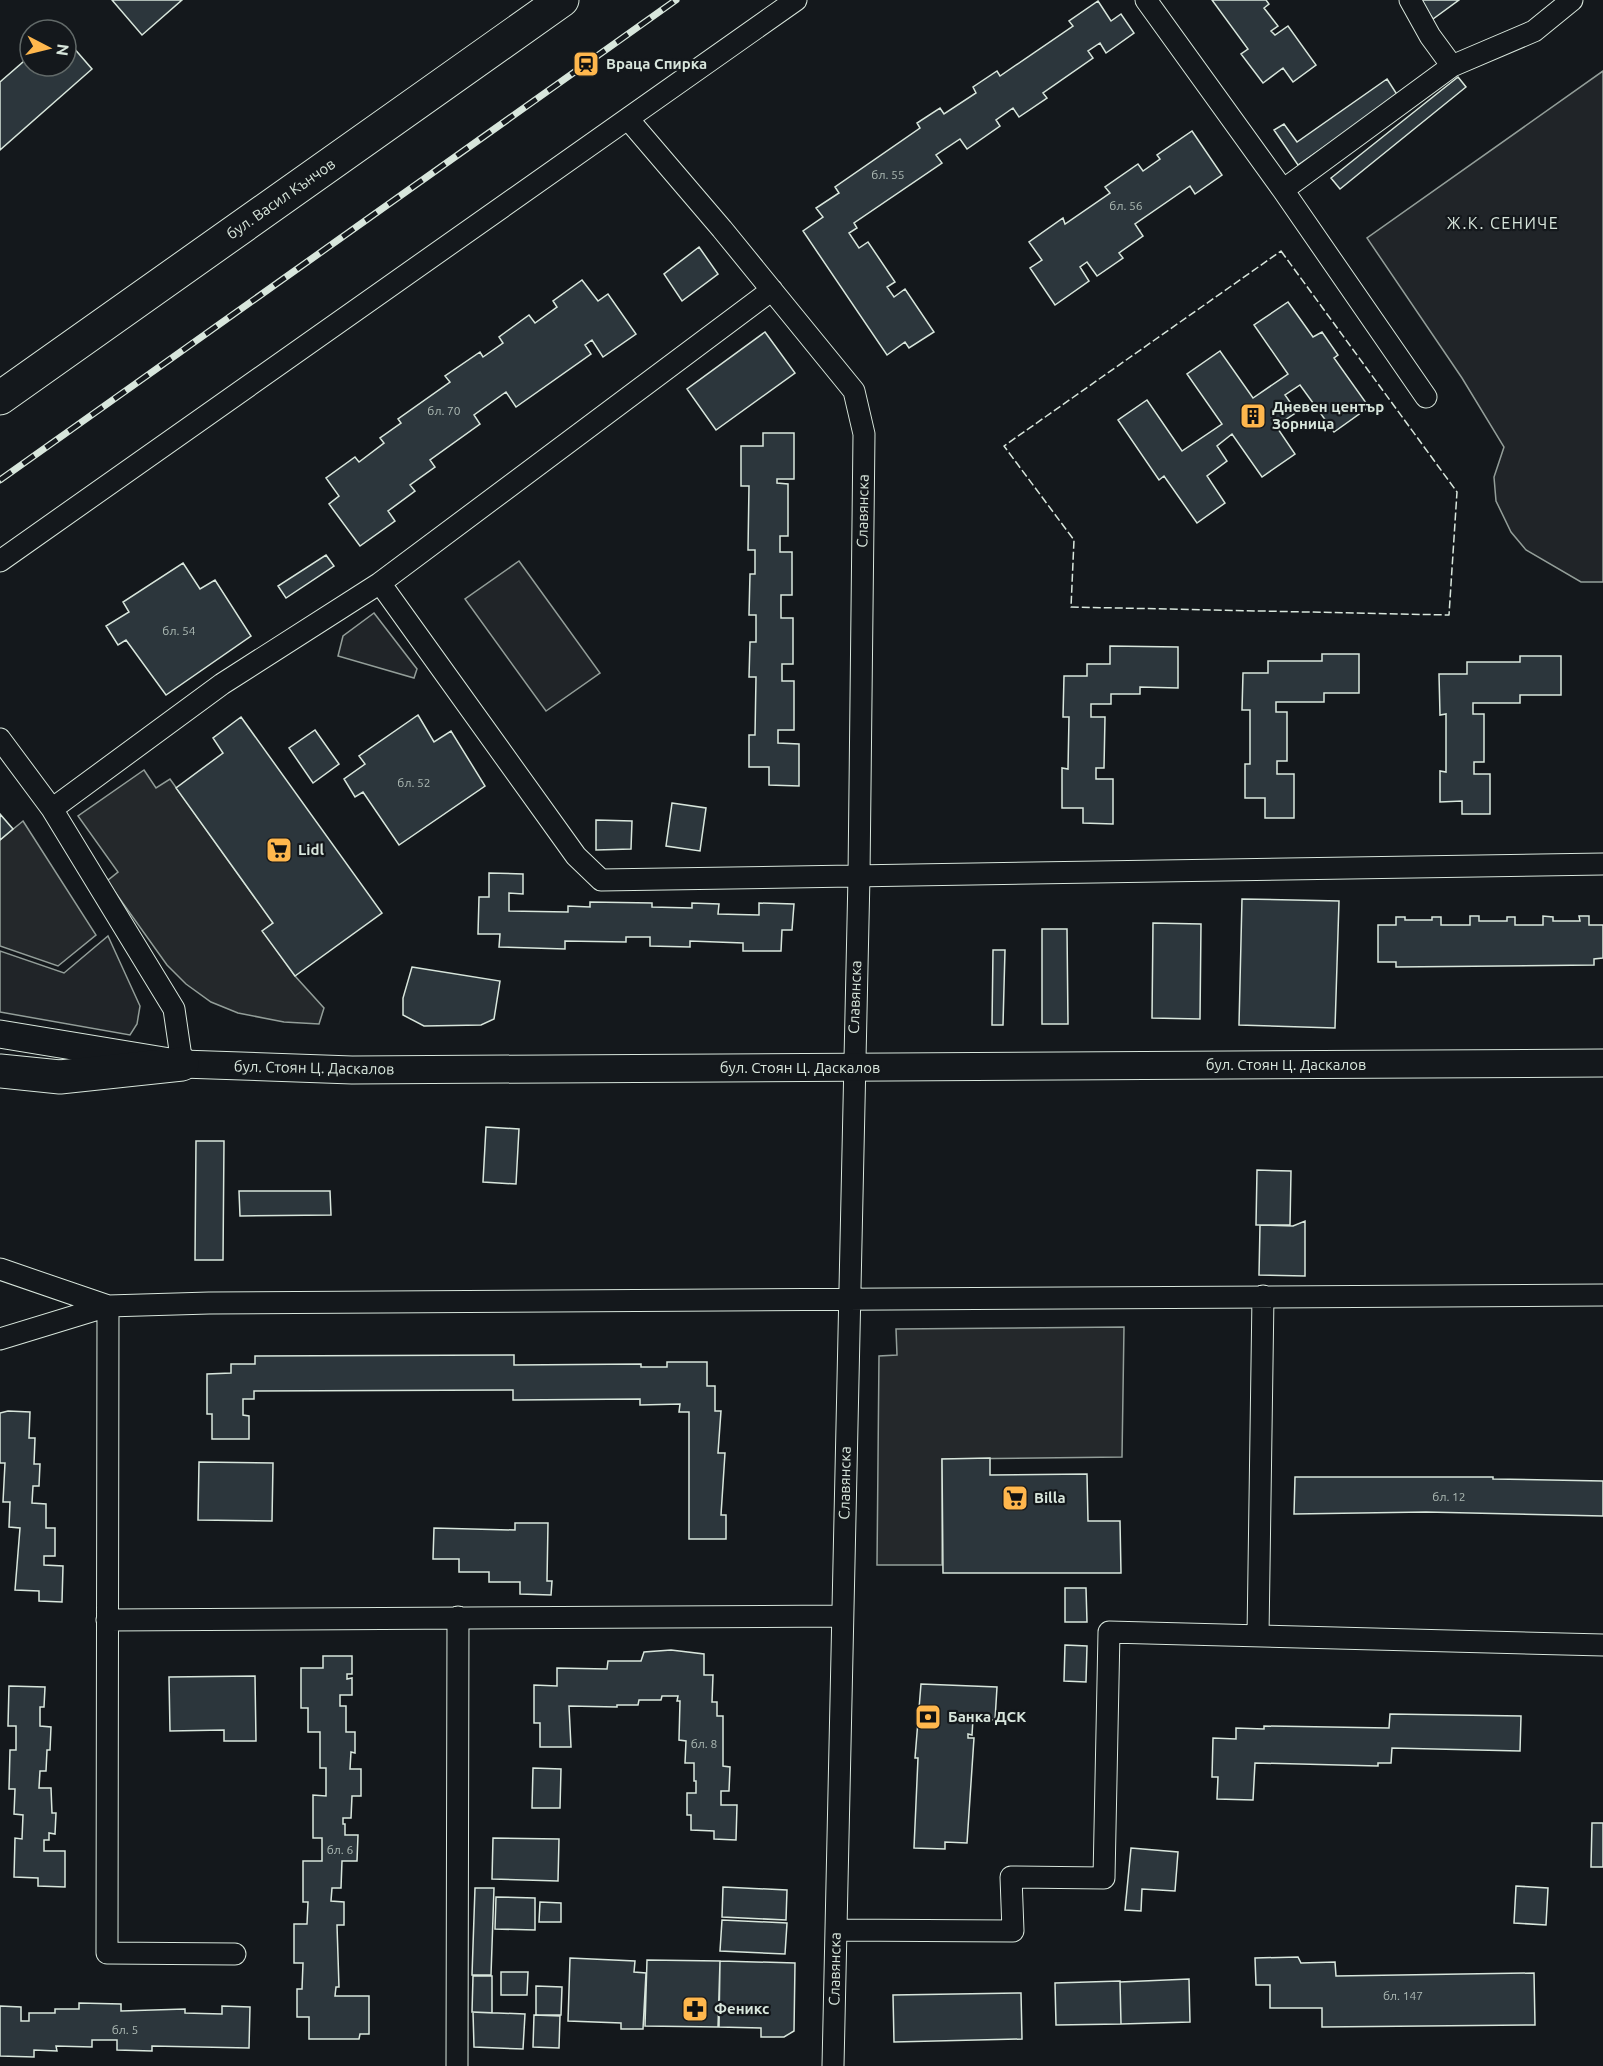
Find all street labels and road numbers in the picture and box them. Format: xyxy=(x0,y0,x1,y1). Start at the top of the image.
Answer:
street label: бул. Васил Кънчов xyxy=(223,155,338,242)
street label: Славянска xyxy=(853,474,872,548)
street label: Славянска xyxy=(845,960,864,1034)
street label: бул. Стоян Ц. Даскалов xyxy=(1206,1056,1366,1073)
street label: бул. Стоян Ц. Даскалов xyxy=(234,1058,394,1077)
street label: бул. Стоян Ц. Даскалов xyxy=(720,1059,880,1076)
street label: Славянска xyxy=(835,1446,854,1520)
street label: Славянска xyxy=(825,1932,844,2006)

